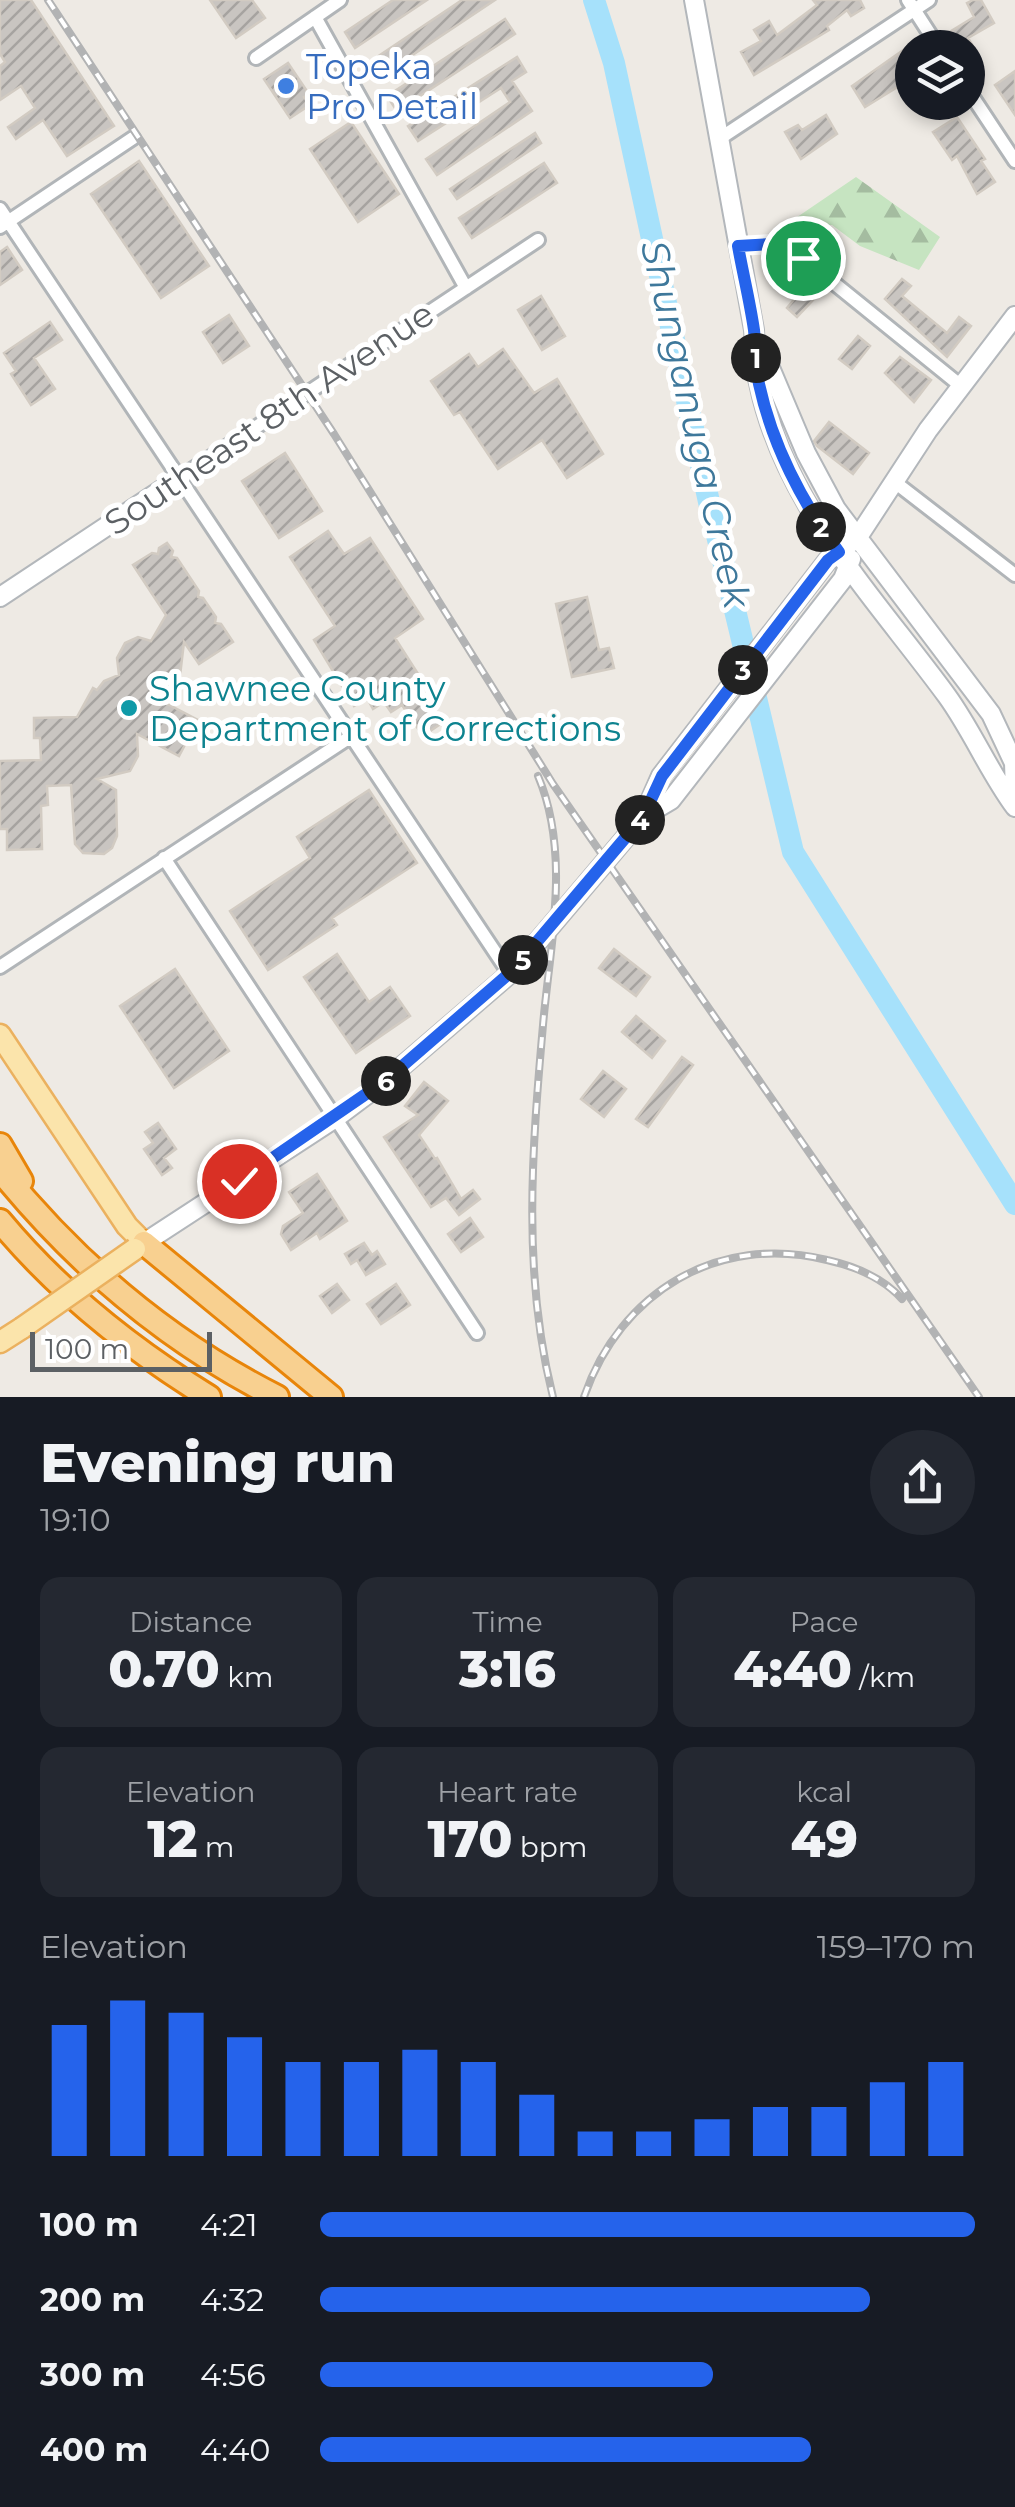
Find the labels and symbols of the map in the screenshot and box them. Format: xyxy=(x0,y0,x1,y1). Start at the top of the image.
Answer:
place label: Topeka Pro Detail xyxy=(306,45,478,128)
marker: Topeka Pro Detail xyxy=(275,75,297,97)
pin xyxy=(761,216,846,301)
water label: Shunganuga Creek xyxy=(631,236,761,614)
street label: Southeast 8th Avenue xyxy=(96,292,442,544)
pin: 1 xyxy=(731,333,781,383)
pin: 2 xyxy=(796,502,846,552)
pin: 3 xyxy=(718,645,768,695)
place label: Shawnee County Department of Corrections xyxy=(149,667,621,750)
marker: Shawnee County Department of Corrections xyxy=(118,697,140,719)
pin: 4 xyxy=(615,795,665,845)
pin: 5 xyxy=(498,935,548,985)
pin: 6 xyxy=(361,1056,411,1106)
pin xyxy=(197,1139,282,1224)
scale bar xyxy=(30,1327,212,1372)

